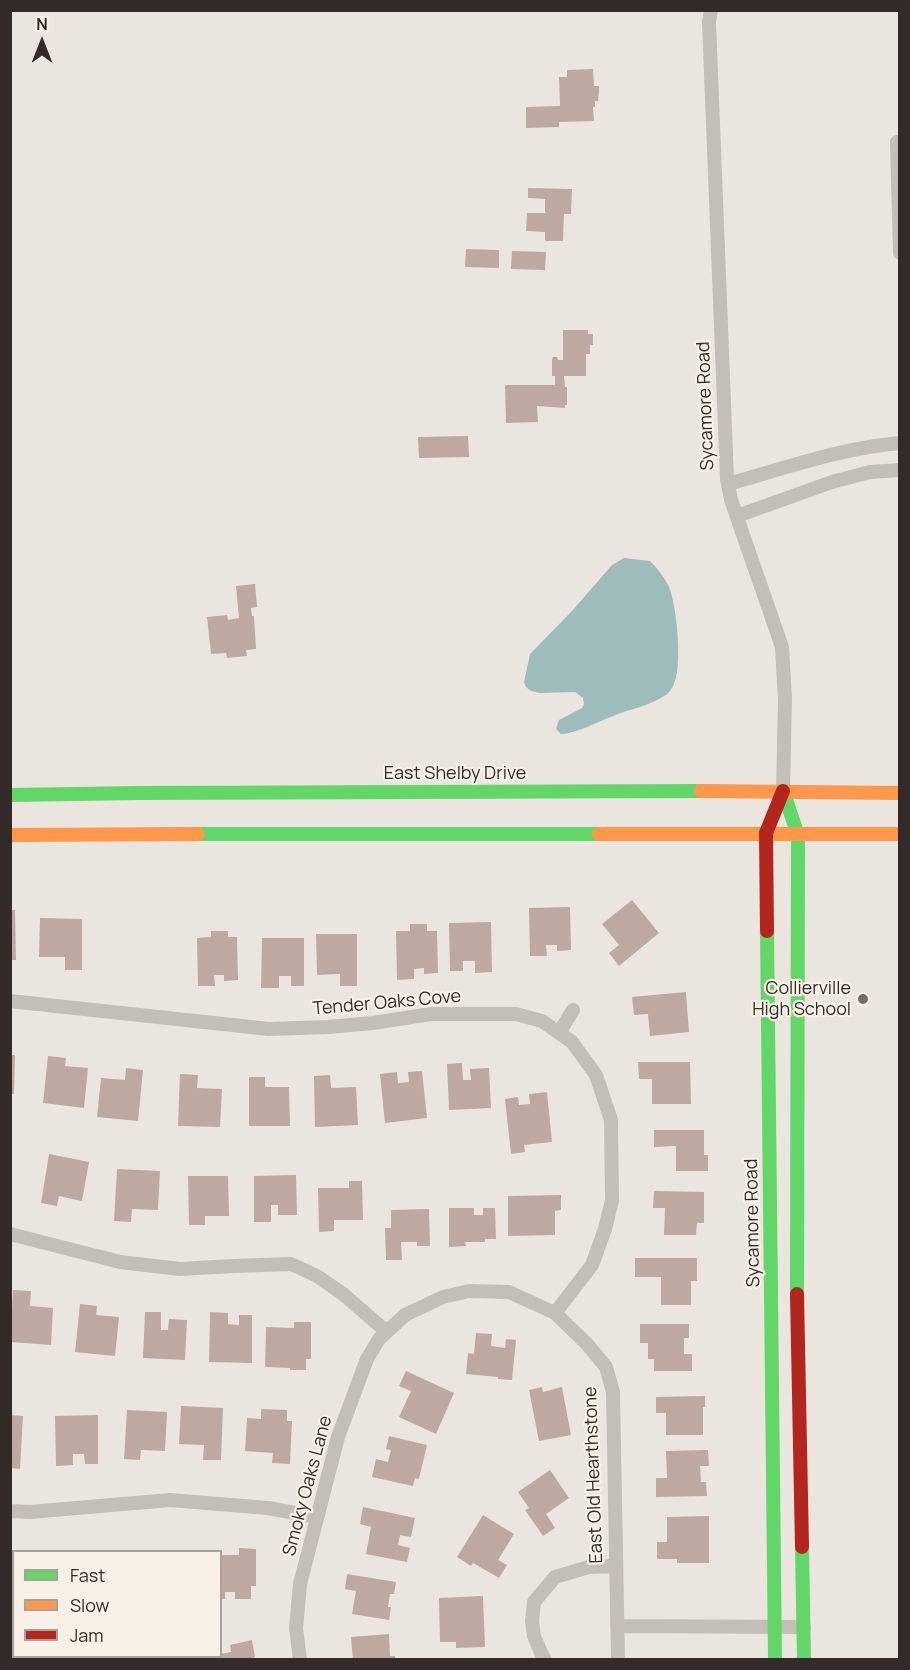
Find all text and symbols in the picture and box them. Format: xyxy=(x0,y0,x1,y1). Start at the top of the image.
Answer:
north arrow xyxy=(12,12,72,72)
text: N xyxy=(36,13,48,35)
street label: Sycamore Road xyxy=(693,341,719,471)
street label: East Shelby Drive xyxy=(384,763,526,785)
place label: Collierville High School xyxy=(752,978,851,1020)
street label: Tender Oaks Cove xyxy=(312,986,462,1020)
marker: Collierville High School xyxy=(856,992,870,1006)
street label: Sycamore Road xyxy=(741,1158,765,1288)
street label: East Old Hearthstone xyxy=(580,1386,608,1564)
street label: Smoky Oaks Lane xyxy=(279,1414,337,1558)
legend xyxy=(12,1550,222,1658)
text: Fast xyxy=(70,1563,105,1587)
text: Slow xyxy=(70,1593,109,1617)
text: Jam xyxy=(70,1623,104,1647)

